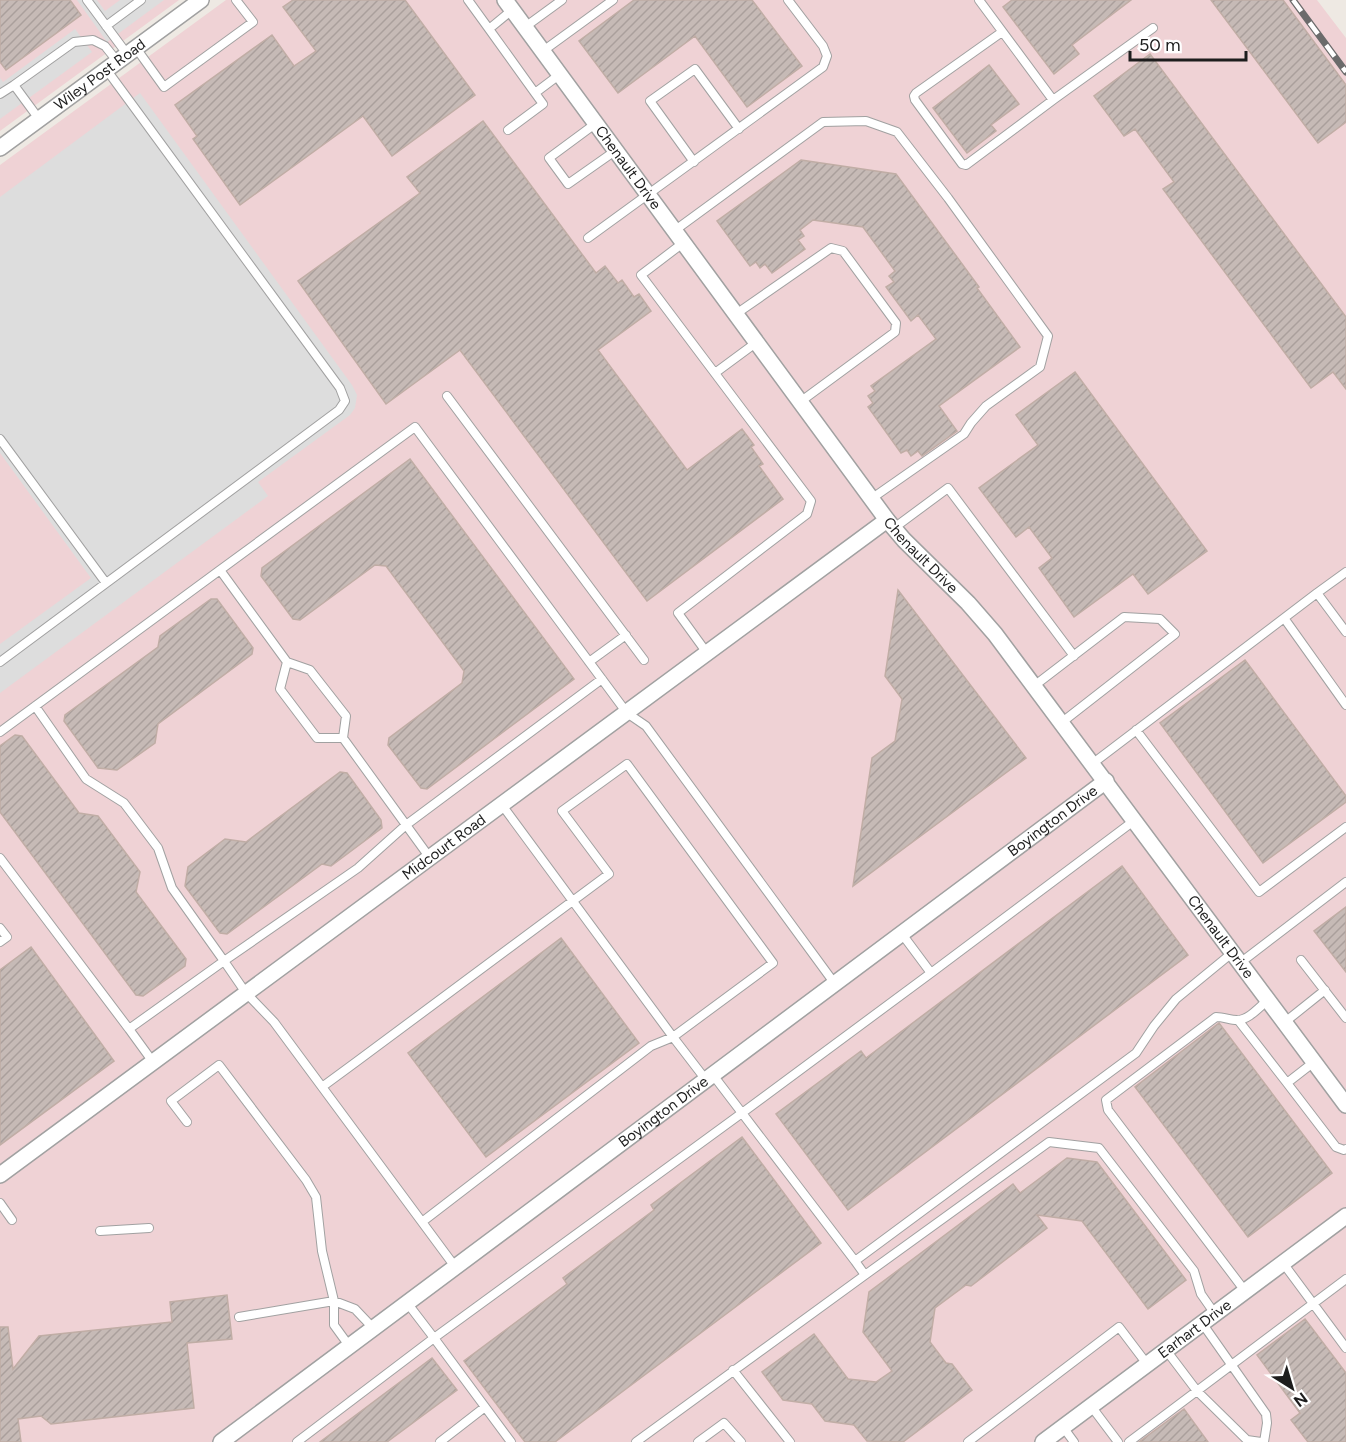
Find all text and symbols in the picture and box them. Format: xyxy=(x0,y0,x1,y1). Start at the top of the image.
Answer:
scale bar xyxy=(1130,24,1246,62)
text: 50 m xyxy=(1139,34,1181,56)
street label: Wiley Post Road xyxy=(51,35,149,114)
street label: Chenault Drive xyxy=(592,122,665,213)
street label: Chenault Drive xyxy=(880,514,962,597)
street label: Boyington Drive xyxy=(1004,782,1101,860)
street label: Midcourt Road xyxy=(399,810,489,884)
street label: Chenault Drive xyxy=(1184,892,1258,982)
street label: Boyington Drive xyxy=(615,1072,712,1151)
street label: Earhart Drive xyxy=(1154,1296,1235,1362)
north arrow xyxy=(1262,1358,1322,1418)
text: N xyxy=(1290,1388,1311,1411)

